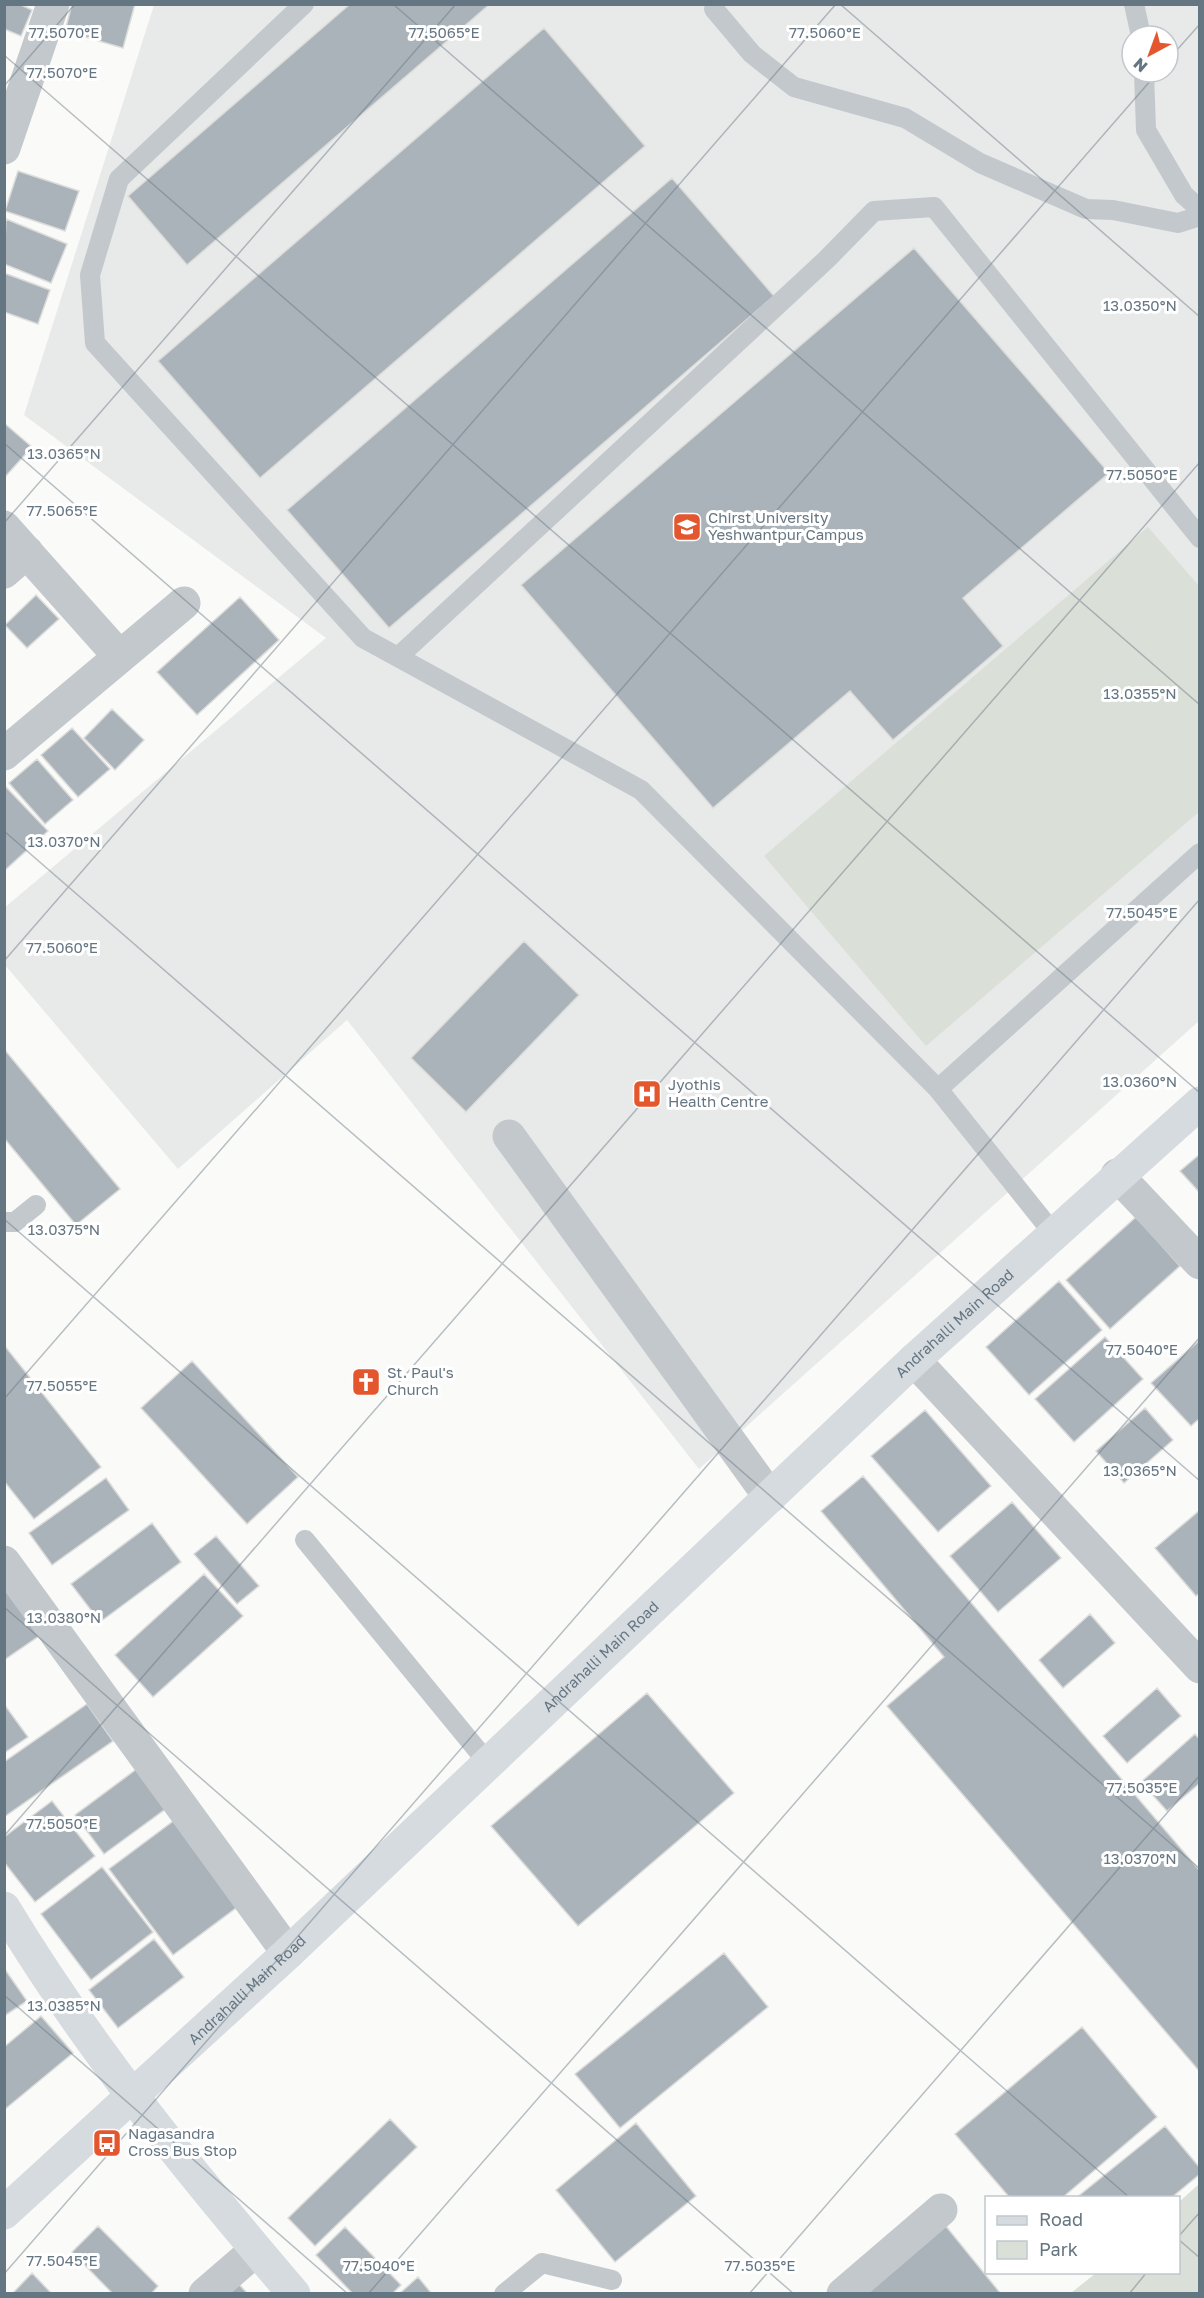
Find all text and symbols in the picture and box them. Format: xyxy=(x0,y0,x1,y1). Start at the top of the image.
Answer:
text: 77.5070°E xyxy=(29,23,99,41)
text: 77.5065°E xyxy=(408,23,480,41)
text: 77.5060°E xyxy=(789,23,861,41)
north arrow xyxy=(1120,24,1180,84)
text: N xyxy=(1129,54,1151,77)
text: 77.5070°E xyxy=(27,63,97,81)
text: 13.0350°N xyxy=(1103,296,1177,314)
text: 13.0365°N xyxy=(27,444,101,462)
text: 77.5050°E xyxy=(1106,465,1178,483)
text: 77.5065°E xyxy=(26,501,98,519)
place label: Chirst University Yeshwantpur Campus xyxy=(708,508,864,543)
school or university icon: Chirst University Yeshwantpur Campus xyxy=(671,511,703,543)
text: 13.0355°N xyxy=(1103,684,1177,702)
text: 13.0370°N xyxy=(27,832,101,850)
text: 77.5045°E xyxy=(1106,903,1178,921)
text: 77.5060°E xyxy=(26,938,98,956)
text: 13.0360°N xyxy=(1103,1072,1177,1090)
place label: Jyothis Health Centre xyxy=(668,1075,769,1110)
hospital icon: Jyothis Health Centre xyxy=(631,1078,663,1110)
text: 13.0375°N xyxy=(28,1220,100,1238)
street label: Andrahalli Main Road xyxy=(891,1265,1017,1381)
text: 77.5040°E xyxy=(1106,1340,1178,1358)
place label: St. Paul's Church xyxy=(387,1363,454,1398)
church icon: St. Paul's Church xyxy=(350,1366,382,1398)
text: 77.5055°E xyxy=(27,1376,97,1394)
text: 13.0365°N xyxy=(1103,1461,1177,1479)
street label: Andrahalli Main Road xyxy=(538,1597,662,1715)
text: 13.0380°N xyxy=(27,1608,101,1626)
text: 77.5035°E xyxy=(1107,1778,1177,1796)
text: 77.5050°E xyxy=(26,1814,98,1832)
text: 13.0370°N xyxy=(1103,1849,1177,1867)
street label: Andrahalli Main Road xyxy=(184,1931,309,2048)
text: 13.0385°N xyxy=(27,1996,101,2014)
place label: Nagasandra Cross Bus Stop xyxy=(128,2124,237,2159)
bus stop icon: Nagasandra Cross Bus Stop xyxy=(91,2127,123,2159)
legend xyxy=(985,2196,1180,2274)
text: Road xyxy=(1039,2208,1083,2230)
text: Park xyxy=(1039,2238,1078,2260)
text: 77.5045°E xyxy=(26,2251,98,2269)
text: 77.5040°E xyxy=(343,2256,415,2274)
text: 77.5035°E xyxy=(725,2256,795,2274)

